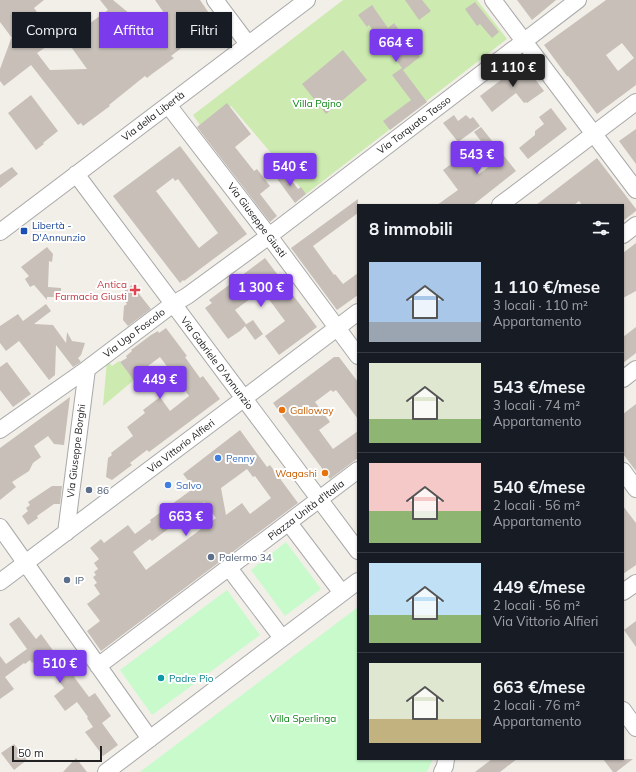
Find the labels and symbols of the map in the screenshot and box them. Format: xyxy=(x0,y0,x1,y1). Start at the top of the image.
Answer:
pin: 664 € xyxy=(368,29,424,63)
pin: 1 110 € xyxy=(476,54,550,88)
street label: Via della Libertà xyxy=(119,88,187,144)
street label: Via Torquato Tasso xyxy=(375,93,454,157)
park label: Villa Pajno xyxy=(293,97,342,110)
pin: 543 € xyxy=(449,141,505,175)
pin: 540 € xyxy=(262,153,318,187)
street label: Via Giuseppe Giusti xyxy=(225,180,289,260)
place label: Libertà - D'Annunzio xyxy=(32,219,86,244)
marker: Libertà - D'Annunzio xyxy=(19,226,29,236)
pin: 1 300 € xyxy=(224,274,298,308)
place label: Antica Farmacia Giusti xyxy=(55,278,127,303)
marker: Antica Farmacia Giusti xyxy=(130,285,140,295)
street label: Via Ugo Foscolo xyxy=(100,305,168,361)
street label: Via Gabriele D'Annunzio xyxy=(178,314,256,412)
pin: 449 € xyxy=(132,366,188,400)
street label: Via Giuseppe Borghi xyxy=(64,403,88,499)
place label: Galloway xyxy=(290,404,334,417)
marker: Galloway xyxy=(277,405,287,415)
street label: Via Vittorio Alfieri xyxy=(145,416,217,476)
place label: Penny xyxy=(226,452,255,465)
marker: Penny xyxy=(213,453,223,463)
place label: Wagashi xyxy=(275,467,317,480)
marker: Wagashi xyxy=(320,468,330,478)
street label: Piazza Unità d'Italia xyxy=(265,477,347,543)
place label: Salvo xyxy=(176,479,202,492)
marker: Salvo xyxy=(163,480,173,490)
place label: 86 xyxy=(97,484,109,497)
marker: 86 xyxy=(84,485,94,495)
pin: 663 € xyxy=(158,503,214,537)
place label: Palermo 34 xyxy=(219,551,272,564)
marker: Palermo 34 xyxy=(206,552,216,562)
place label: IP xyxy=(75,574,85,587)
marker: IP xyxy=(62,575,72,585)
pin: 510 € xyxy=(32,650,88,684)
place label: Padre Pio xyxy=(169,672,214,685)
marker: Padre Pio xyxy=(156,673,166,683)
park label: Villa Sperlinga xyxy=(270,712,336,725)
scale bar xyxy=(12,744,102,763)

